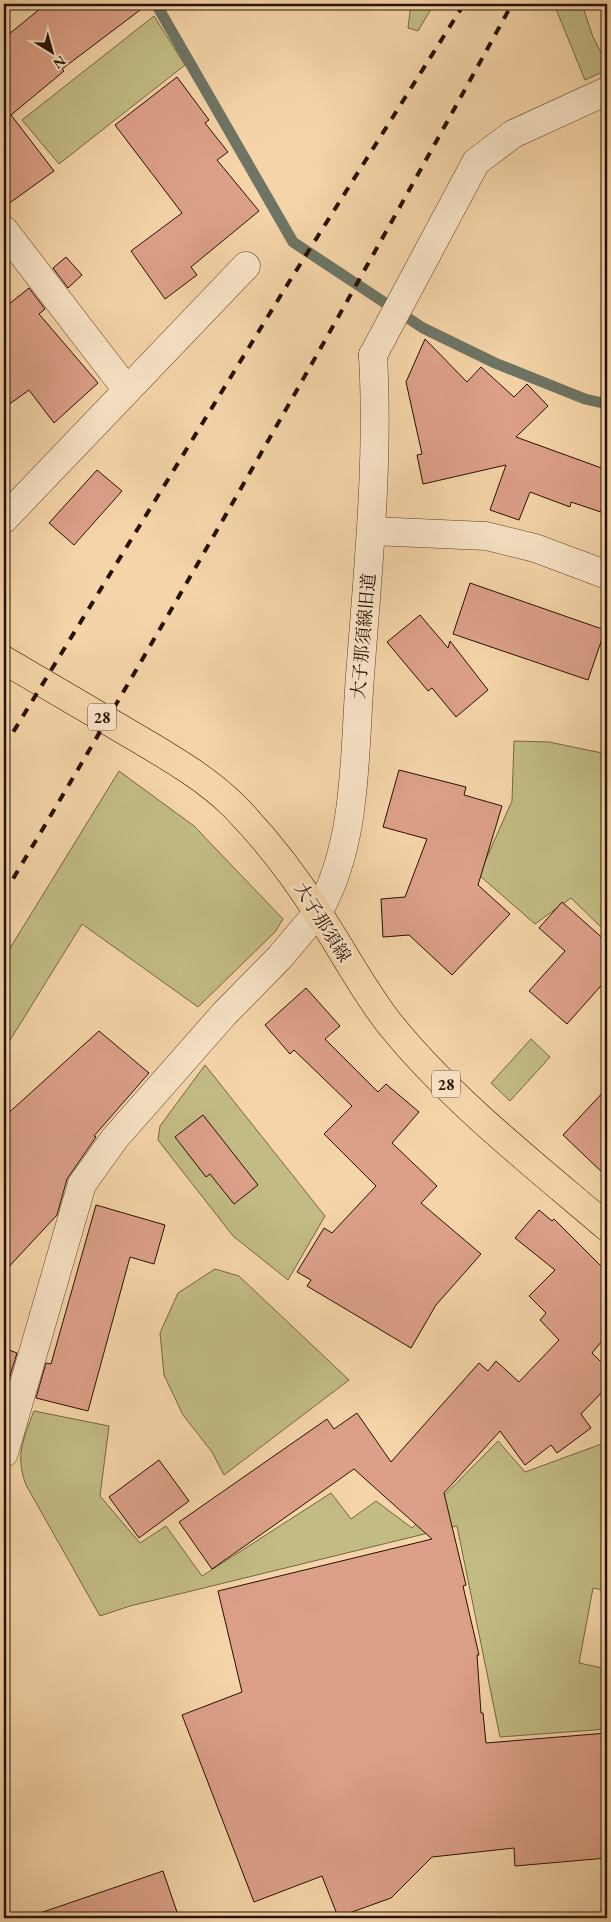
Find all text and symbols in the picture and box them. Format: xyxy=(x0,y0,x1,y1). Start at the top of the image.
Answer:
north arrow xyxy=(28,28,78,78)
text: N xyxy=(49,52,70,73)
street label: 大子那須線旧道 xyxy=(346,572,380,700)
road number: 28 xyxy=(88,704,116,730)
street label: 大子那須線 xyxy=(289,878,357,966)
road number: 28 xyxy=(432,1070,460,1098)

